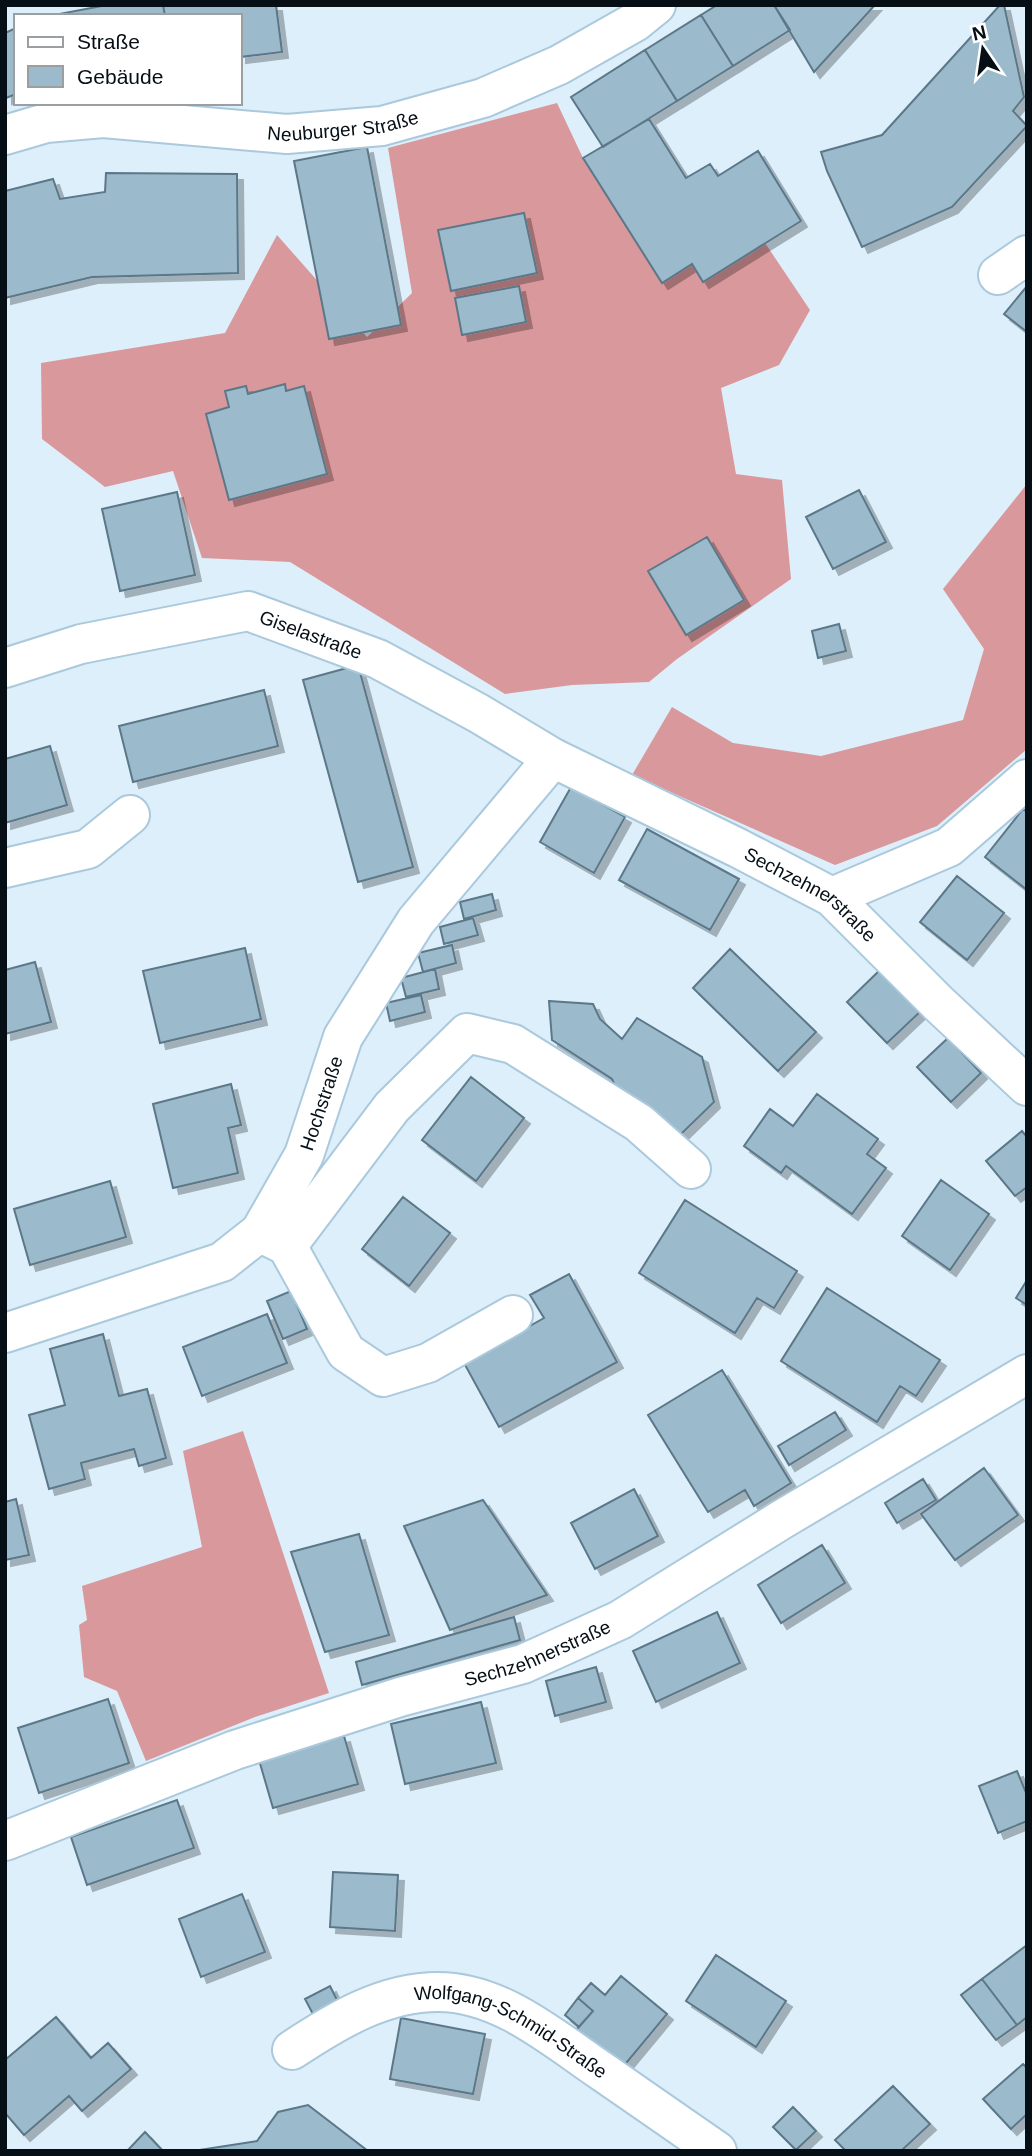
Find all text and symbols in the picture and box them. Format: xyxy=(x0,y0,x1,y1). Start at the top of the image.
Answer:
legend xyxy=(14,14,242,105)
north arrow xyxy=(948,14,1018,84)
text: N xyxy=(970,21,988,45)
text: Straße xyxy=(77,30,140,53)
text: Gebäude xyxy=(77,65,163,88)
street label: Neuburger Straße xyxy=(266,106,421,145)
street label: Giselastraße xyxy=(257,606,365,663)
street label: Sechzehnerstraße xyxy=(741,843,881,946)
street label: Hochstraße xyxy=(296,1053,347,1153)
street label: Sechzehnerstraße xyxy=(462,1615,614,1690)
street label: Wolfgang-Schmid-Straße xyxy=(413,1981,611,2082)

